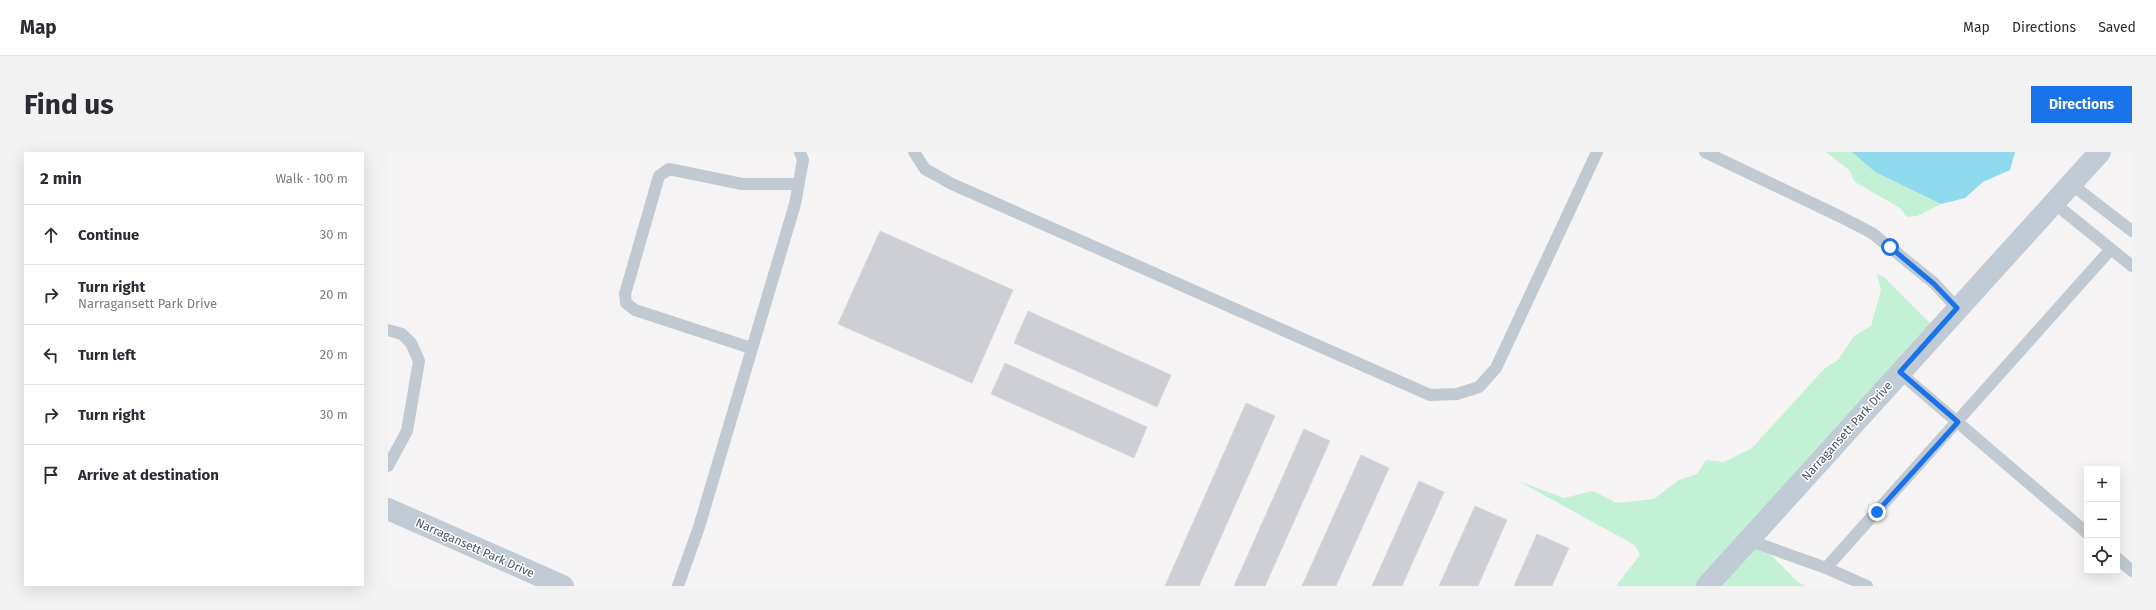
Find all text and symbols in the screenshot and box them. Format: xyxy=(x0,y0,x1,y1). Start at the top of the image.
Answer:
text: Map xyxy=(20,16,57,39)
text: Map xyxy=(1963,19,1990,36)
text: Directions xyxy=(2012,19,2076,36)
text: Saved xyxy=(2098,19,2136,36)
button: Directions xyxy=(2031,86,2132,123)
text: Find us xyxy=(24,88,114,121)
text: 2 min xyxy=(40,168,82,189)
text: Walk · 100 m xyxy=(276,171,348,186)
icon: ahead xyxy=(40,224,62,246)
text: Continue xyxy=(78,226,139,244)
text: 30 m xyxy=(320,227,348,242)
route start xyxy=(1881,238,1899,256)
text: Turn right xyxy=(78,278,145,296)
icon: right xyxy=(40,284,62,306)
text: 20 m xyxy=(320,287,348,302)
text: Narragansett Park Drive xyxy=(78,296,217,311)
icon: left xyxy=(40,344,62,366)
text: Turn left xyxy=(78,346,136,364)
text: 20 m xyxy=(320,347,348,362)
street label: Narragansett Park Drive xyxy=(1799,379,1895,483)
icon: right xyxy=(40,404,62,426)
text: Turn right xyxy=(78,406,145,424)
text: 30 m xyxy=(320,407,348,422)
icon: arrive xyxy=(40,464,62,486)
text: Arrive at destination xyxy=(78,466,219,484)
map controls xyxy=(2084,466,2120,574)
button: + xyxy=(2084,466,2120,502)
button: − xyxy=(2084,502,2120,538)
route end xyxy=(1868,503,1886,521)
street label: Narragansett Park Drive xyxy=(413,515,537,581)
button: locate xyxy=(2084,538,2120,574)

